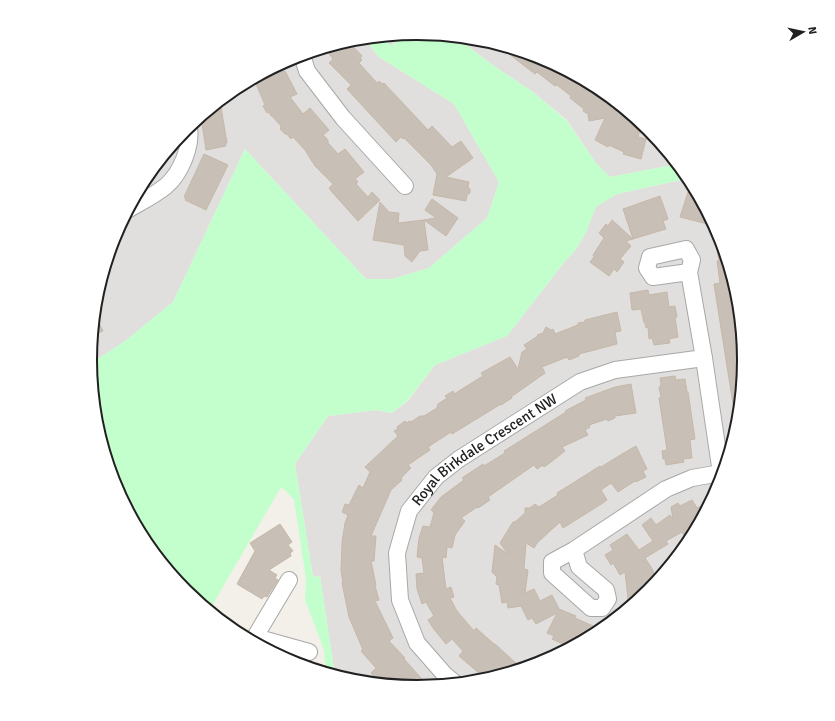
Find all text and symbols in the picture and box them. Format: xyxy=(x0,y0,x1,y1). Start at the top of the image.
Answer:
north arrow xyxy=(783,12,823,52)
text: N xyxy=(805,26,819,35)
street label: Royal Birkdale Crescent NW xyxy=(408,390,561,509)

